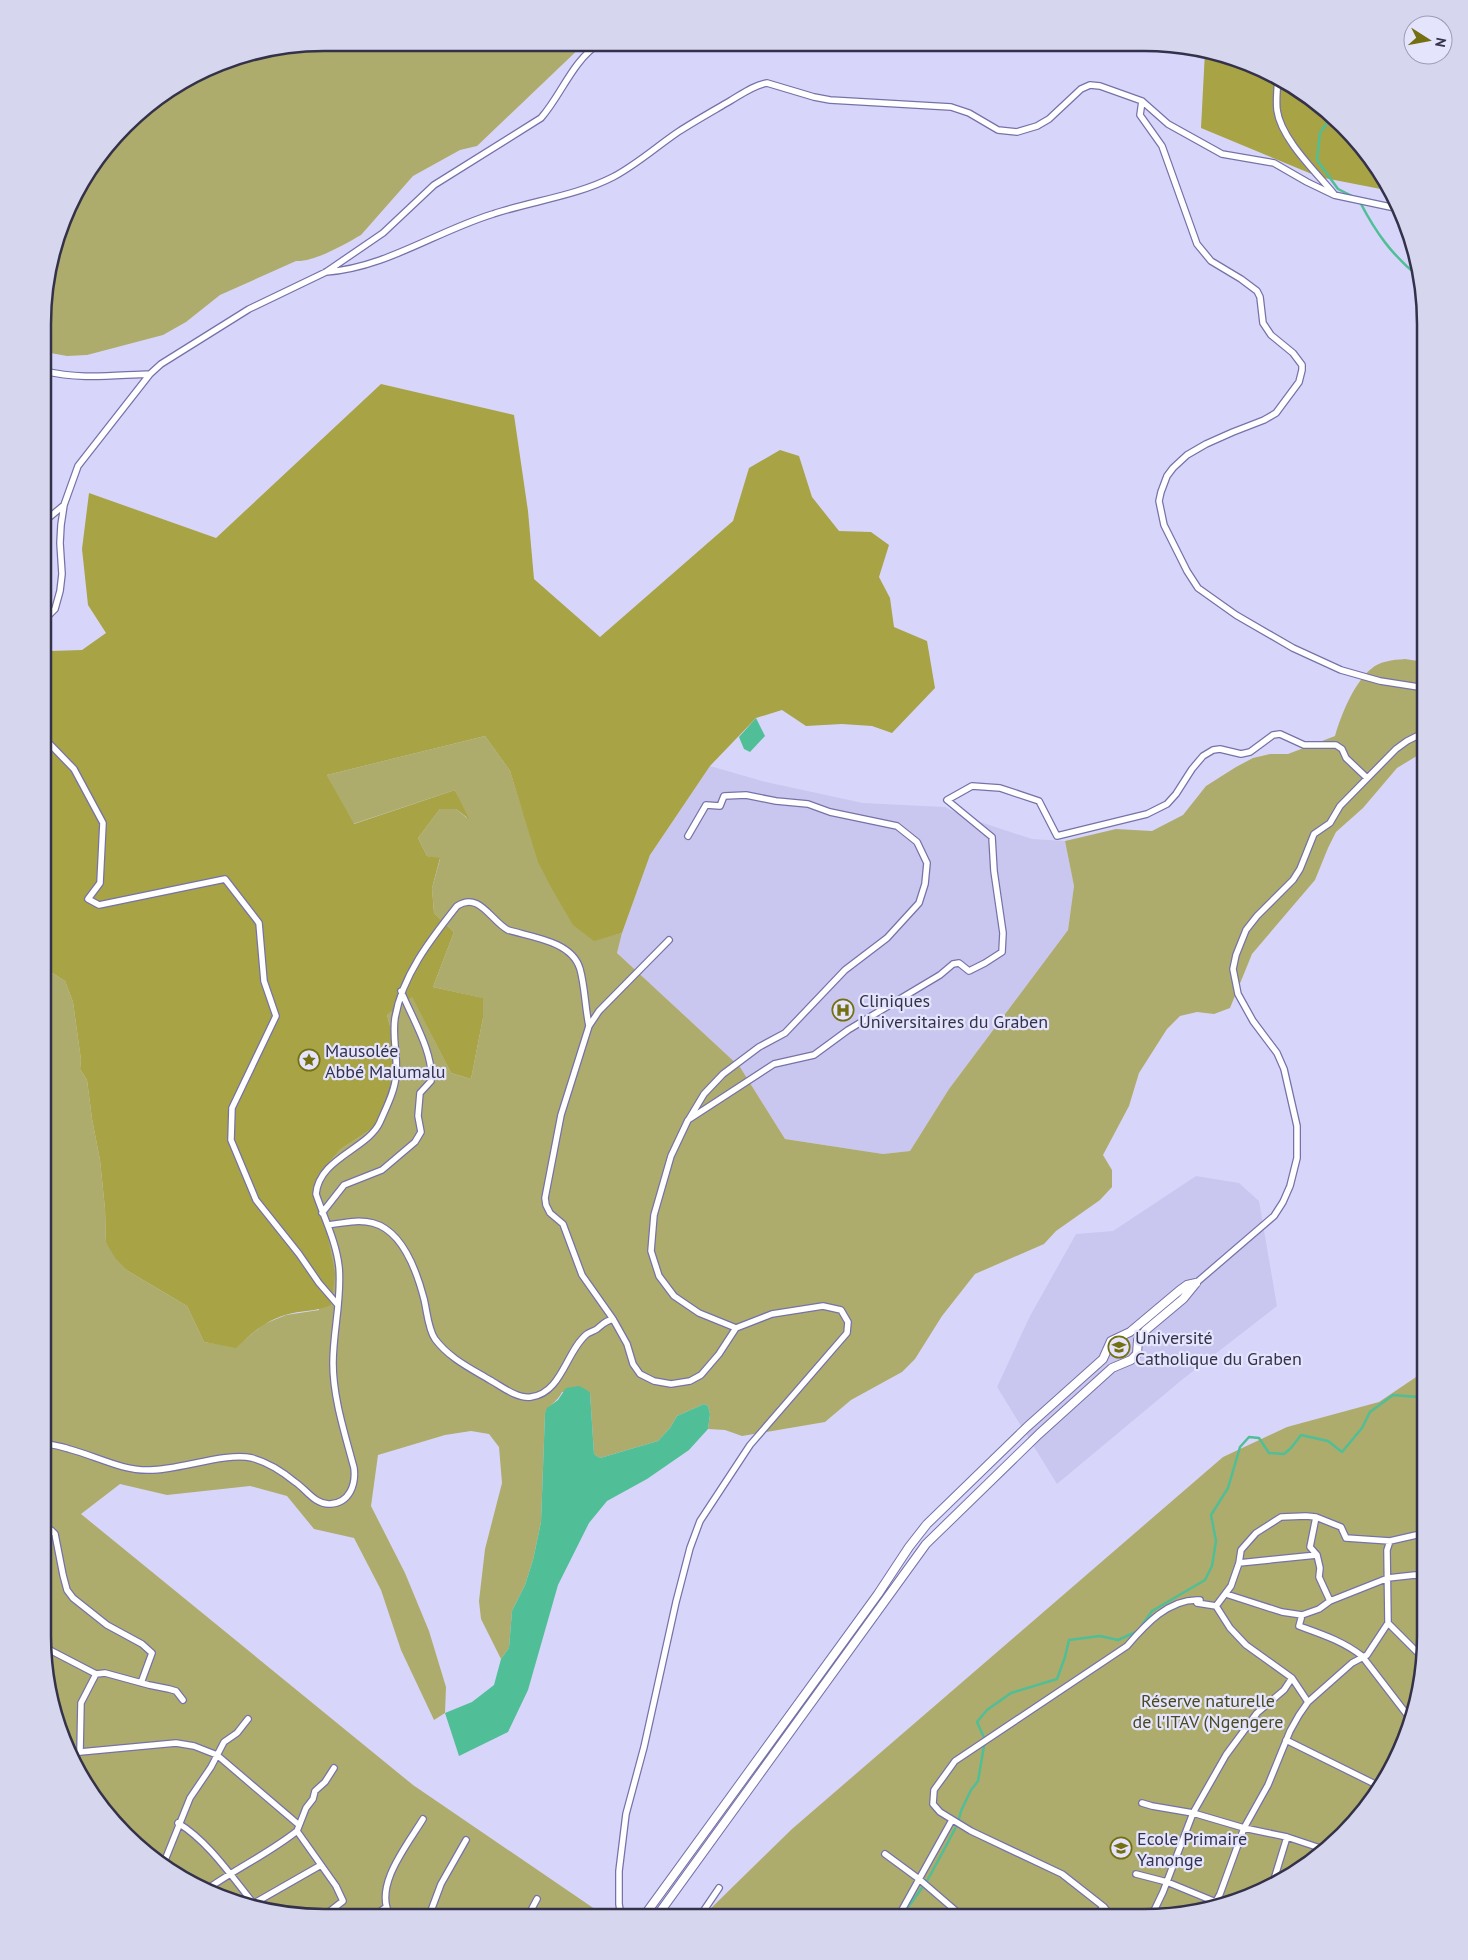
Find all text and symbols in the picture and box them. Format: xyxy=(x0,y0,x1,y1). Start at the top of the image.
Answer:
north arrow xyxy=(1403,15,1453,65)
text: N xyxy=(1431,36,1450,49)
place label: Cliniques Universitaires du Graben xyxy=(859,989,1048,1033)
hospital icon: Cliniques Universitaires du Graben xyxy=(831,998,855,1022)
place label: Mausolée Abbé Malumalu xyxy=(325,1039,446,1083)
place icon: Mausolée Abbé Malumalu xyxy=(297,1048,321,1072)
place label: Université Catholique du Graben xyxy=(1135,1326,1302,1370)
school or university icon: Université Catholique du Graben xyxy=(1107,1335,1131,1359)
park label: Réserve naturelle de l'ITAV (Ngengere xyxy=(1133,1689,1283,1733)
place label: Ecole Primaire Yanonge xyxy=(1137,1827,1247,1871)
school or university icon: Ecole Primaire Yanonge xyxy=(1109,1836,1133,1860)

